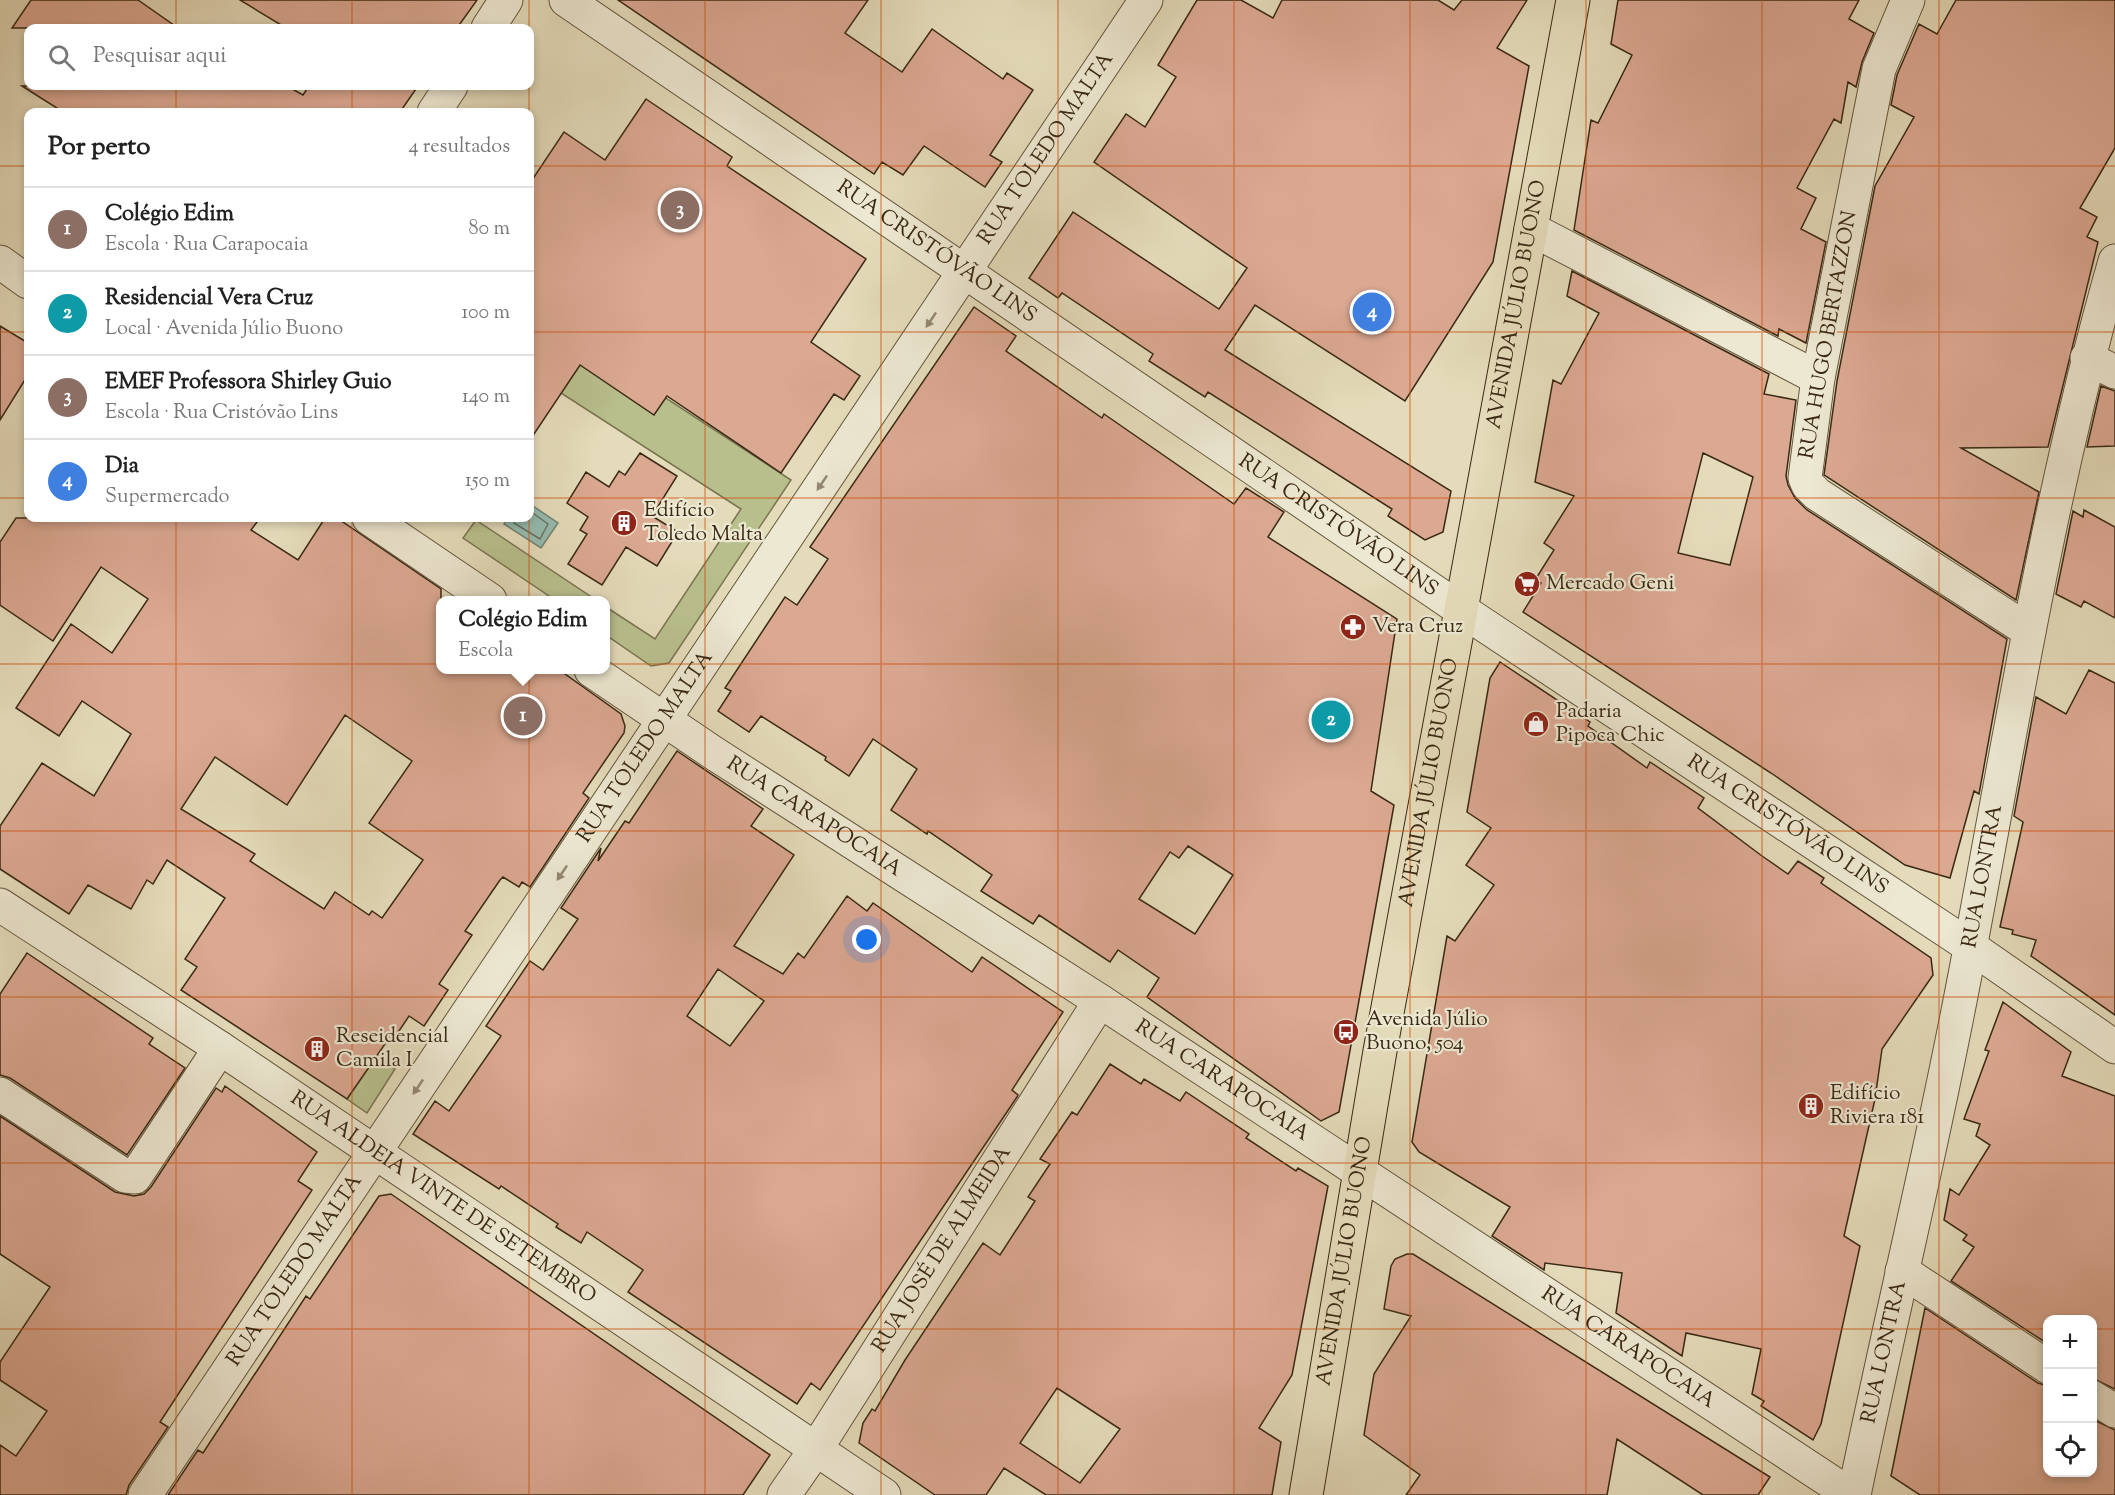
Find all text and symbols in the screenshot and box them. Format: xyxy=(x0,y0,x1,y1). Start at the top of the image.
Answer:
search box xyxy=(24,24,534,90)
icon: search xyxy=(45,41,78,74)
text: Pesquisar aqui xyxy=(93,41,227,73)
street label: RUA TOLEDO MALTA xyxy=(971,47,1122,251)
text: Por perto xyxy=(48,129,150,166)
text: 4 resultados xyxy=(408,133,510,162)
street label: RUA CRISTÓVÃO LINS xyxy=(830,173,1042,331)
street label: AVENIDA JÚLIO BUONO xyxy=(1480,178,1555,431)
pin: 3 xyxy=(660,188,700,232)
text: Colégio Edim xyxy=(105,199,234,231)
street label: RUA HUGO BERTAZZON xyxy=(1792,208,1866,462)
text: 1 xyxy=(64,215,71,244)
text: 80 m xyxy=(469,215,510,244)
text: Escola · Rua Carapocaia xyxy=(105,231,308,260)
text: Residencial Vera Cruz xyxy=(105,283,313,315)
pin: 4 xyxy=(1352,290,1392,334)
text: 2 xyxy=(63,299,72,328)
text: 100 m xyxy=(461,299,510,328)
one-way arrow xyxy=(925,312,936,329)
text: Local · Avenida Júlio Buono xyxy=(105,315,343,344)
text: EMEF Professora Shirley Guio xyxy=(105,367,392,399)
text: 3 xyxy=(63,383,72,412)
text: 140 m xyxy=(462,383,510,412)
text: Escola · Rua Cristóvão Lins xyxy=(105,399,338,428)
street label: RUA CRISTÓVÃO LINS xyxy=(1232,447,1444,605)
text: Dia xyxy=(105,451,139,483)
text: 4 xyxy=(62,467,73,496)
text: 150 m xyxy=(465,467,510,496)
one-way arrow xyxy=(817,474,828,491)
text: Supermercado xyxy=(105,483,230,512)
place label: Edifício Toledo Malta xyxy=(644,496,763,550)
building icon: Edifício Toledo Malta xyxy=(609,508,639,538)
supermarket icon: Mercado Geni xyxy=(1512,569,1542,599)
place label: Mercado Geni xyxy=(1546,569,1675,599)
popup xyxy=(436,596,610,674)
text: Colégio Edim xyxy=(459,605,587,637)
pharmacy icon: Vera Cruz xyxy=(1338,612,1368,642)
place label: Vera Cruz xyxy=(1372,612,1463,642)
text: Escola xyxy=(459,637,513,666)
street label: RUA TOLEDO MALTA xyxy=(571,645,721,849)
street label: AVENIDA JÚLIO BUONO xyxy=(1392,656,1467,909)
pin: 1 xyxy=(504,694,542,738)
place label: Padaria Pipoca Chic xyxy=(1556,697,1665,751)
pin: 2 xyxy=(1312,698,1350,742)
shop icon: Padaria Pipoca Chic xyxy=(1521,709,1551,739)
street label: RUA CRISTÓVÃO LINS xyxy=(1680,748,1894,903)
street label: RUA CARAPOCAIA xyxy=(720,750,907,885)
street label: RUA LONTRA xyxy=(1955,802,2011,951)
one-way arrow xyxy=(556,864,567,881)
your location xyxy=(852,925,881,954)
place label: Avenida Júlio Buono, 504 xyxy=(1366,1005,1488,1059)
street label: RUA CARAPOCAIA xyxy=(1129,1013,1315,1150)
bus stop icon: Avenida Júlio Buono, 504 xyxy=(1331,1017,1361,1047)
place label: Reseidencial Camila I xyxy=(336,1022,449,1076)
building icon: Reseidencial Camila I xyxy=(302,1034,332,1064)
one-way arrow xyxy=(412,1078,423,1095)
place label: Edifício Riviera 181 xyxy=(1830,1079,1924,1133)
street label: RUA ALDEIA VINTE DE SETEMBRO xyxy=(284,1084,602,1312)
building icon: Edifício Riviera 181 xyxy=(1796,1091,1826,1121)
street label: AVENIDA JÚLIO BUONO xyxy=(1309,1134,1381,1388)
street label: RUA JOSÉ DE ALMEIDA xyxy=(865,1140,1019,1359)
street label: RUA TOLEDO MALTA xyxy=(220,1169,370,1373)
street label: RUA LONTRA xyxy=(1854,1278,1915,1426)
street label: RUA CARAPOCAIA xyxy=(1535,1280,1721,1417)
map controls xyxy=(2043,1315,2097,1477)
button: + xyxy=(2043,1315,2097,1369)
button: − xyxy=(2043,1369,2097,1423)
button: locate xyxy=(2043,1423,2097,1477)

